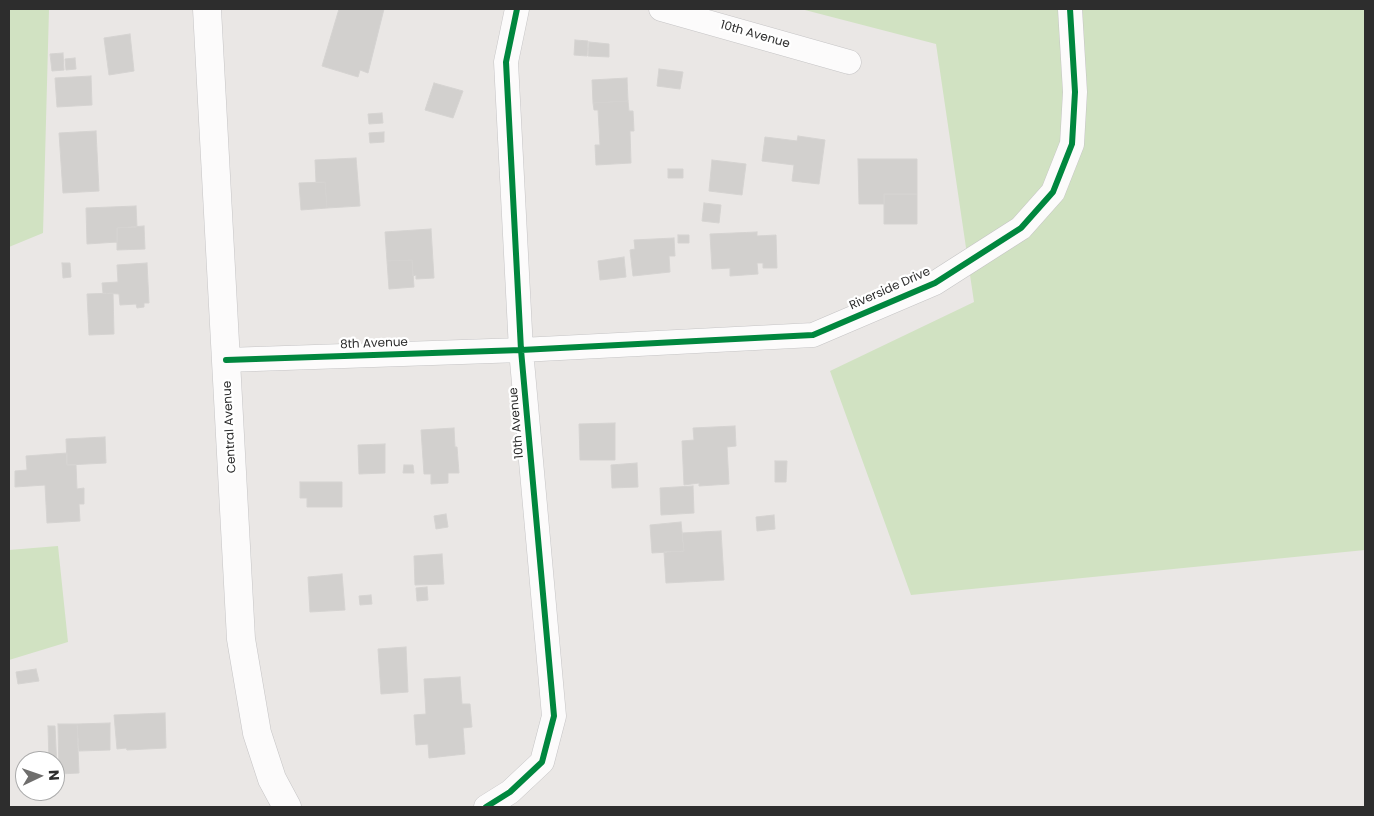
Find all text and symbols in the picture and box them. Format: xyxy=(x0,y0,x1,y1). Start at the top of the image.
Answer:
street label: 10th Avenue xyxy=(719,18,791,52)
street label: Riverside Drive xyxy=(847,265,933,313)
street label: 8th Avenue xyxy=(340,336,408,352)
street label: Central Avenue xyxy=(220,380,240,474)
street label: 10th Avenue xyxy=(507,387,527,459)
north arrow xyxy=(15,751,65,801)
text: N xyxy=(44,769,64,781)

